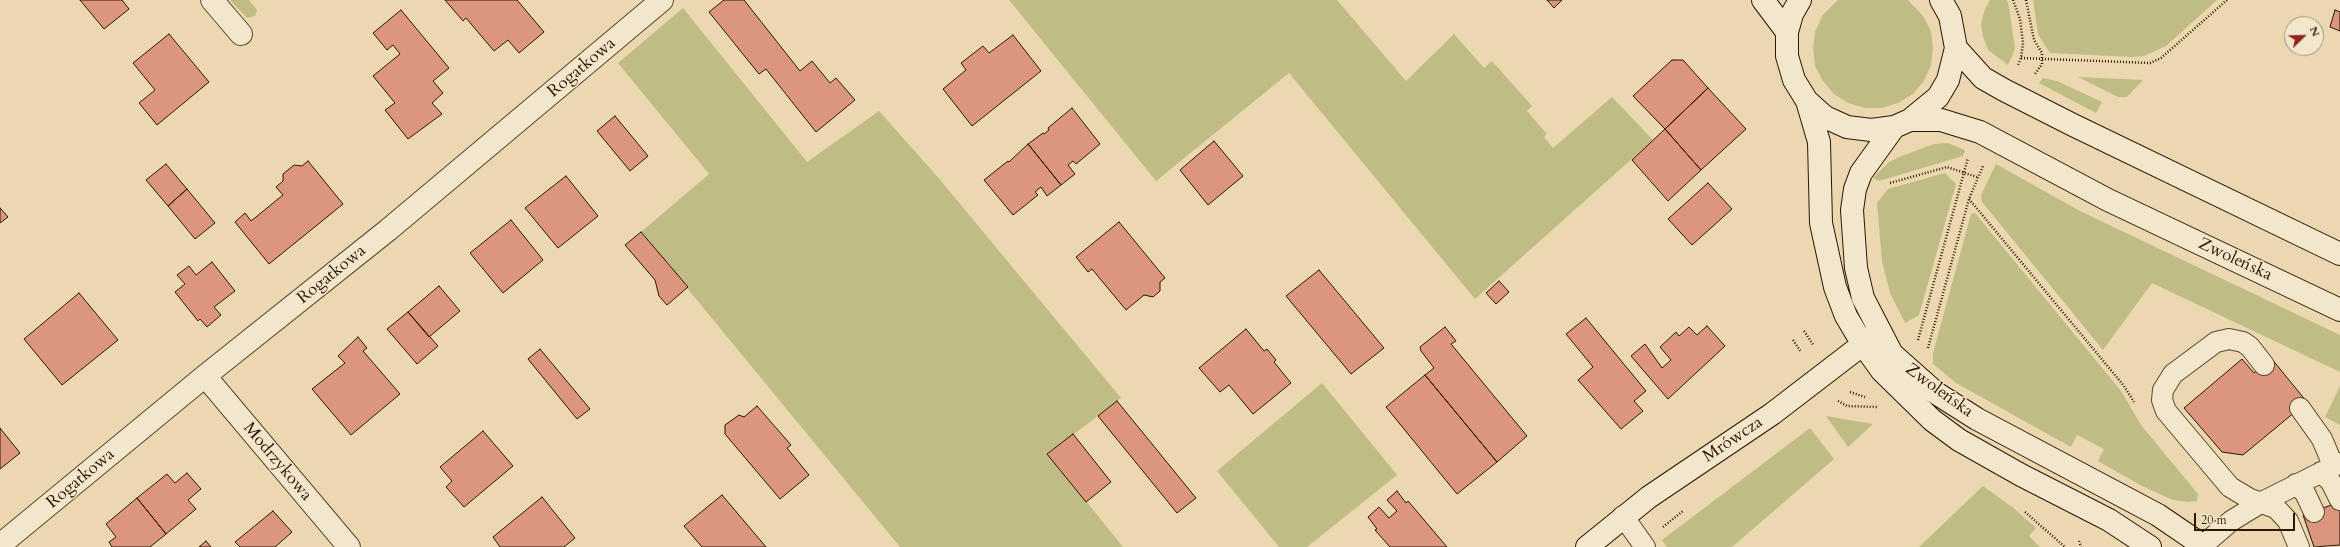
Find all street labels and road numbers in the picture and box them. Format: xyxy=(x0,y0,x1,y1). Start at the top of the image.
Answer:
street label: Rogatkowa xyxy=(544,34,620,102)
street label: Zwoleńska xyxy=(2195,234,2275,286)
street label: Rogatkowa xyxy=(294,241,370,309)
street label: Zwoleńska xyxy=(1901,360,1977,422)
street label: Mrówcza xyxy=(1699,413,1767,467)
street label: Modrzykowa xyxy=(238,419,316,505)
street label: Rogatkowa xyxy=(43,445,119,513)

